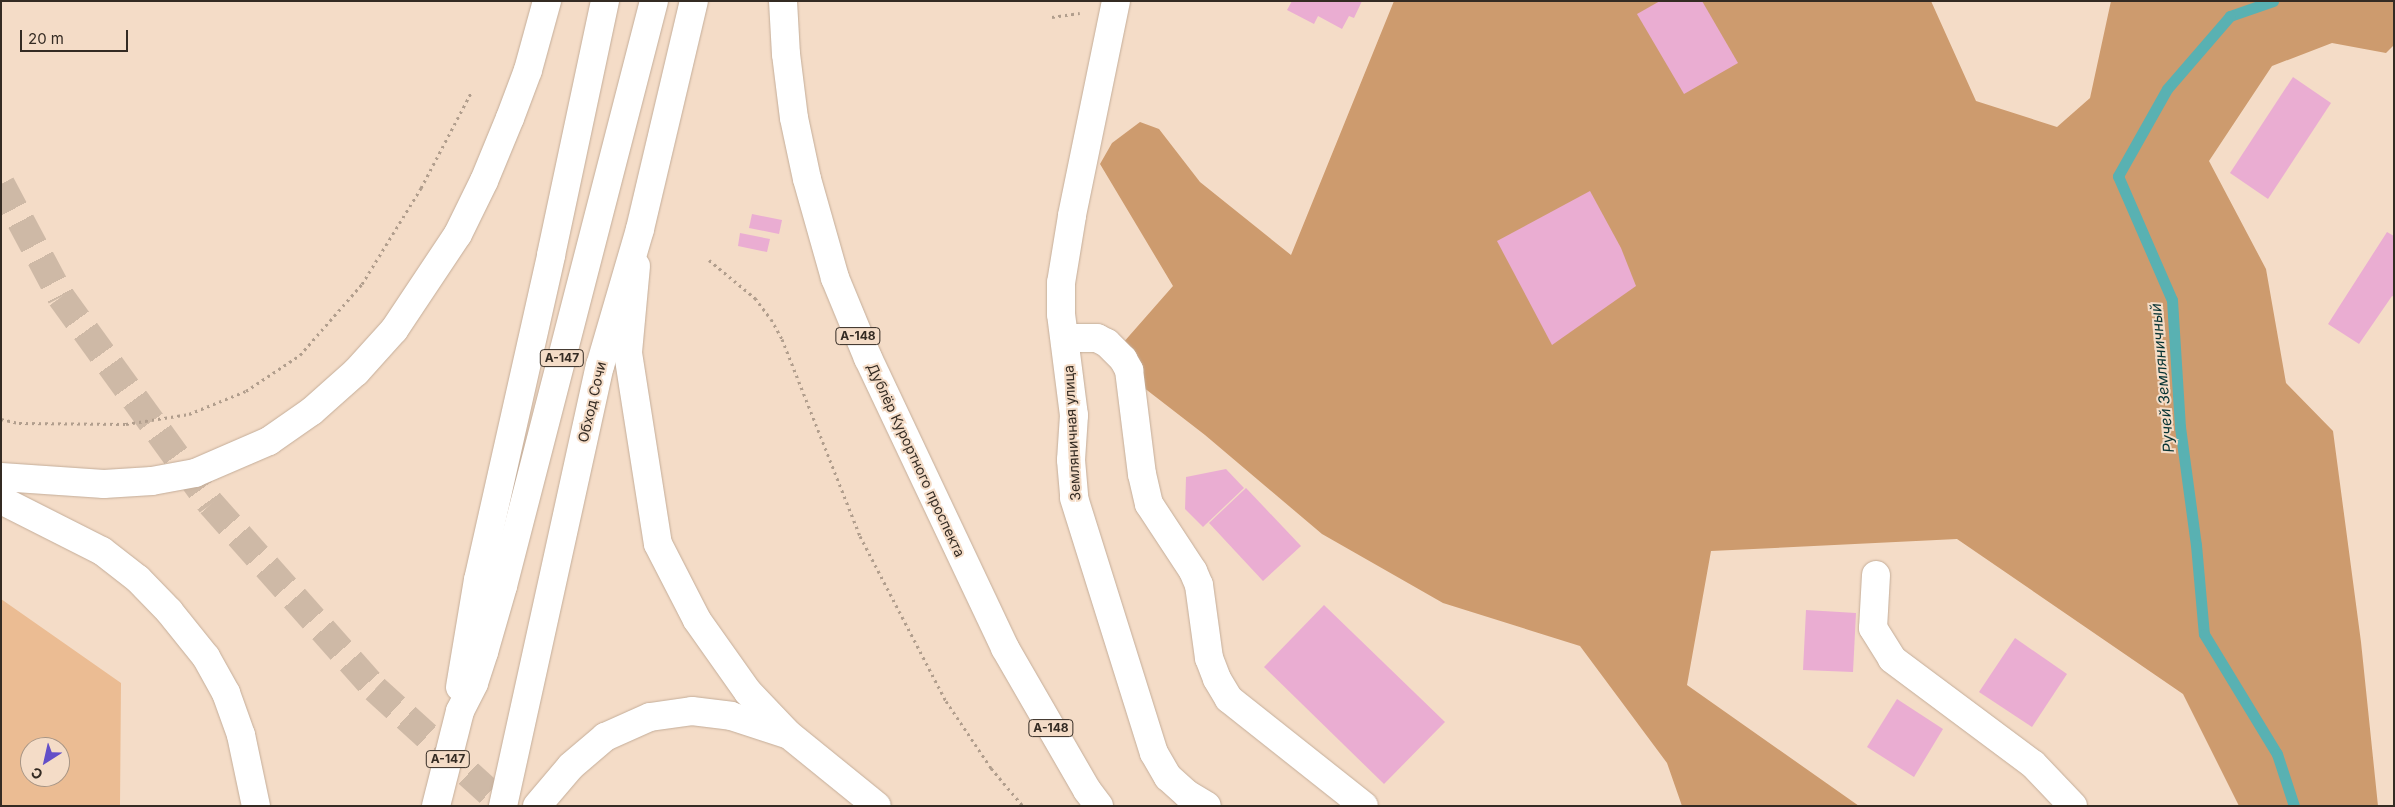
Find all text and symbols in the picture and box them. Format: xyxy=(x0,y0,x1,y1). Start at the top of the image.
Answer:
scale bar xyxy=(22,20,130,52)
text: 20 m xyxy=(28,29,64,48)
water label: Ручей Земляничный xyxy=(2147,303,2177,453)
road number: А-148 xyxy=(834,326,882,346)
road number: А-147 xyxy=(540,348,584,368)
street label: Обход Сочи xyxy=(575,360,609,444)
street label: Дублёр Курортного проспекта xyxy=(864,360,968,560)
street label: Земляничная улица xyxy=(1060,365,1084,501)
road number: А-148 xyxy=(1027,718,1075,738)
north arrow xyxy=(20,737,70,787)
road number: А-147 xyxy=(426,750,470,769)
text: С xyxy=(28,764,46,784)

